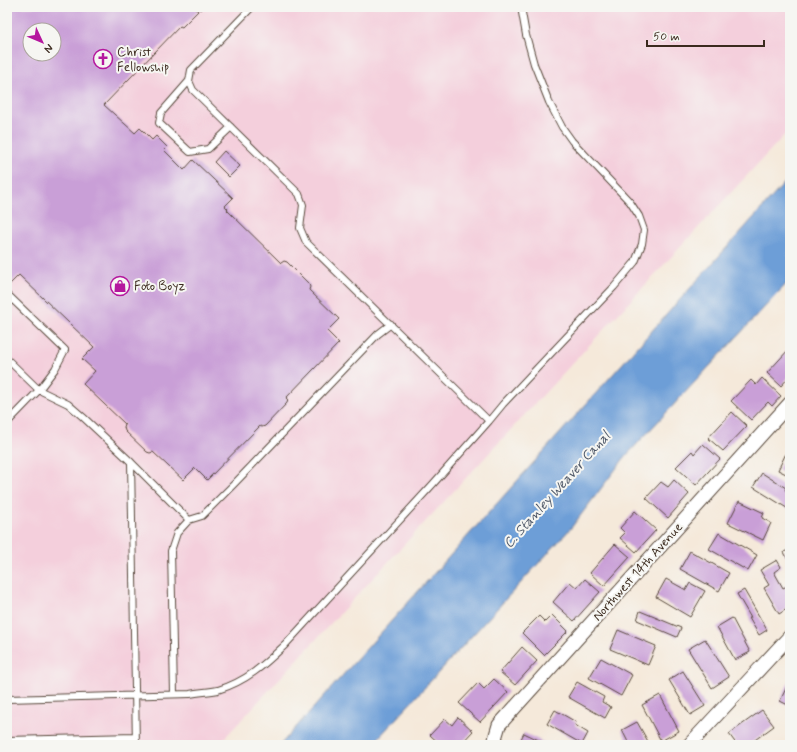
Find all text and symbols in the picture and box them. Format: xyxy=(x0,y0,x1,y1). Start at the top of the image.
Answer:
north arrow xyxy=(22,22,62,62)
scale bar xyxy=(647,22,764,48)
text: 50 m xyxy=(653,29,680,45)
text: N xyxy=(41,41,56,56)
place label: Christ Fellowship xyxy=(117,44,169,76)
church icon: Christ Fellowship xyxy=(92,48,114,70)
shop icon: Foto Boyz xyxy=(109,275,131,297)
place label: Foto Boyz xyxy=(134,278,185,295)
water label: C. Stanley Weaver Canal xyxy=(500,427,615,552)
street label: Northwest 14th Avenue xyxy=(589,519,687,625)

